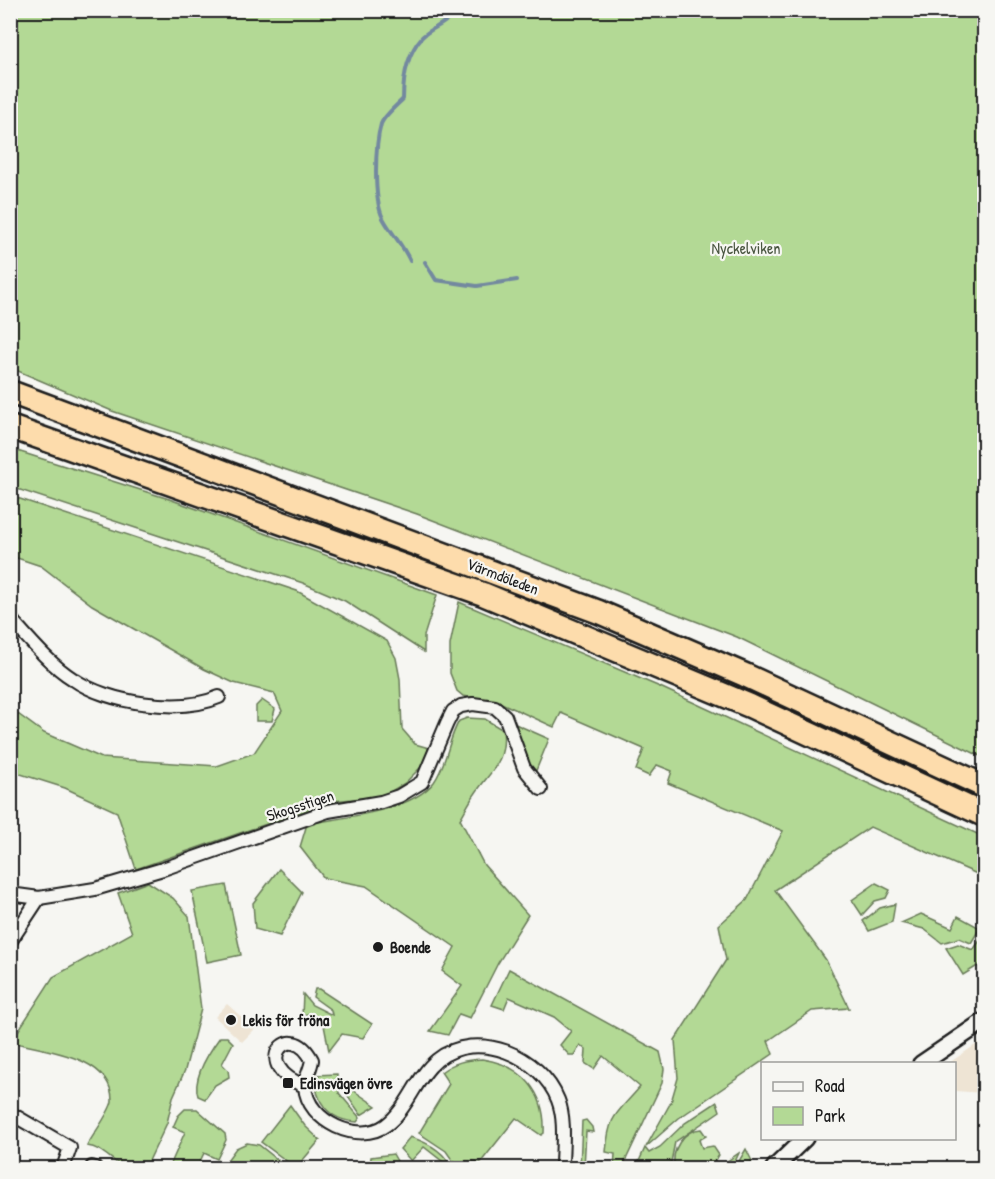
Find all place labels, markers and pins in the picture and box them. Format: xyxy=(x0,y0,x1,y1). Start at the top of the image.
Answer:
place label: Boende xyxy=(390,936,431,958)
marker: Boende xyxy=(371,940,385,954)
place label: Lekis för fröna xyxy=(243,1009,330,1031)
marker: Lekis för fröna xyxy=(224,1013,238,1027)
place label: Edinsvägen övre xyxy=(300,1072,393,1095)
marker: Edinsvägen övre xyxy=(281,1076,295,1090)

